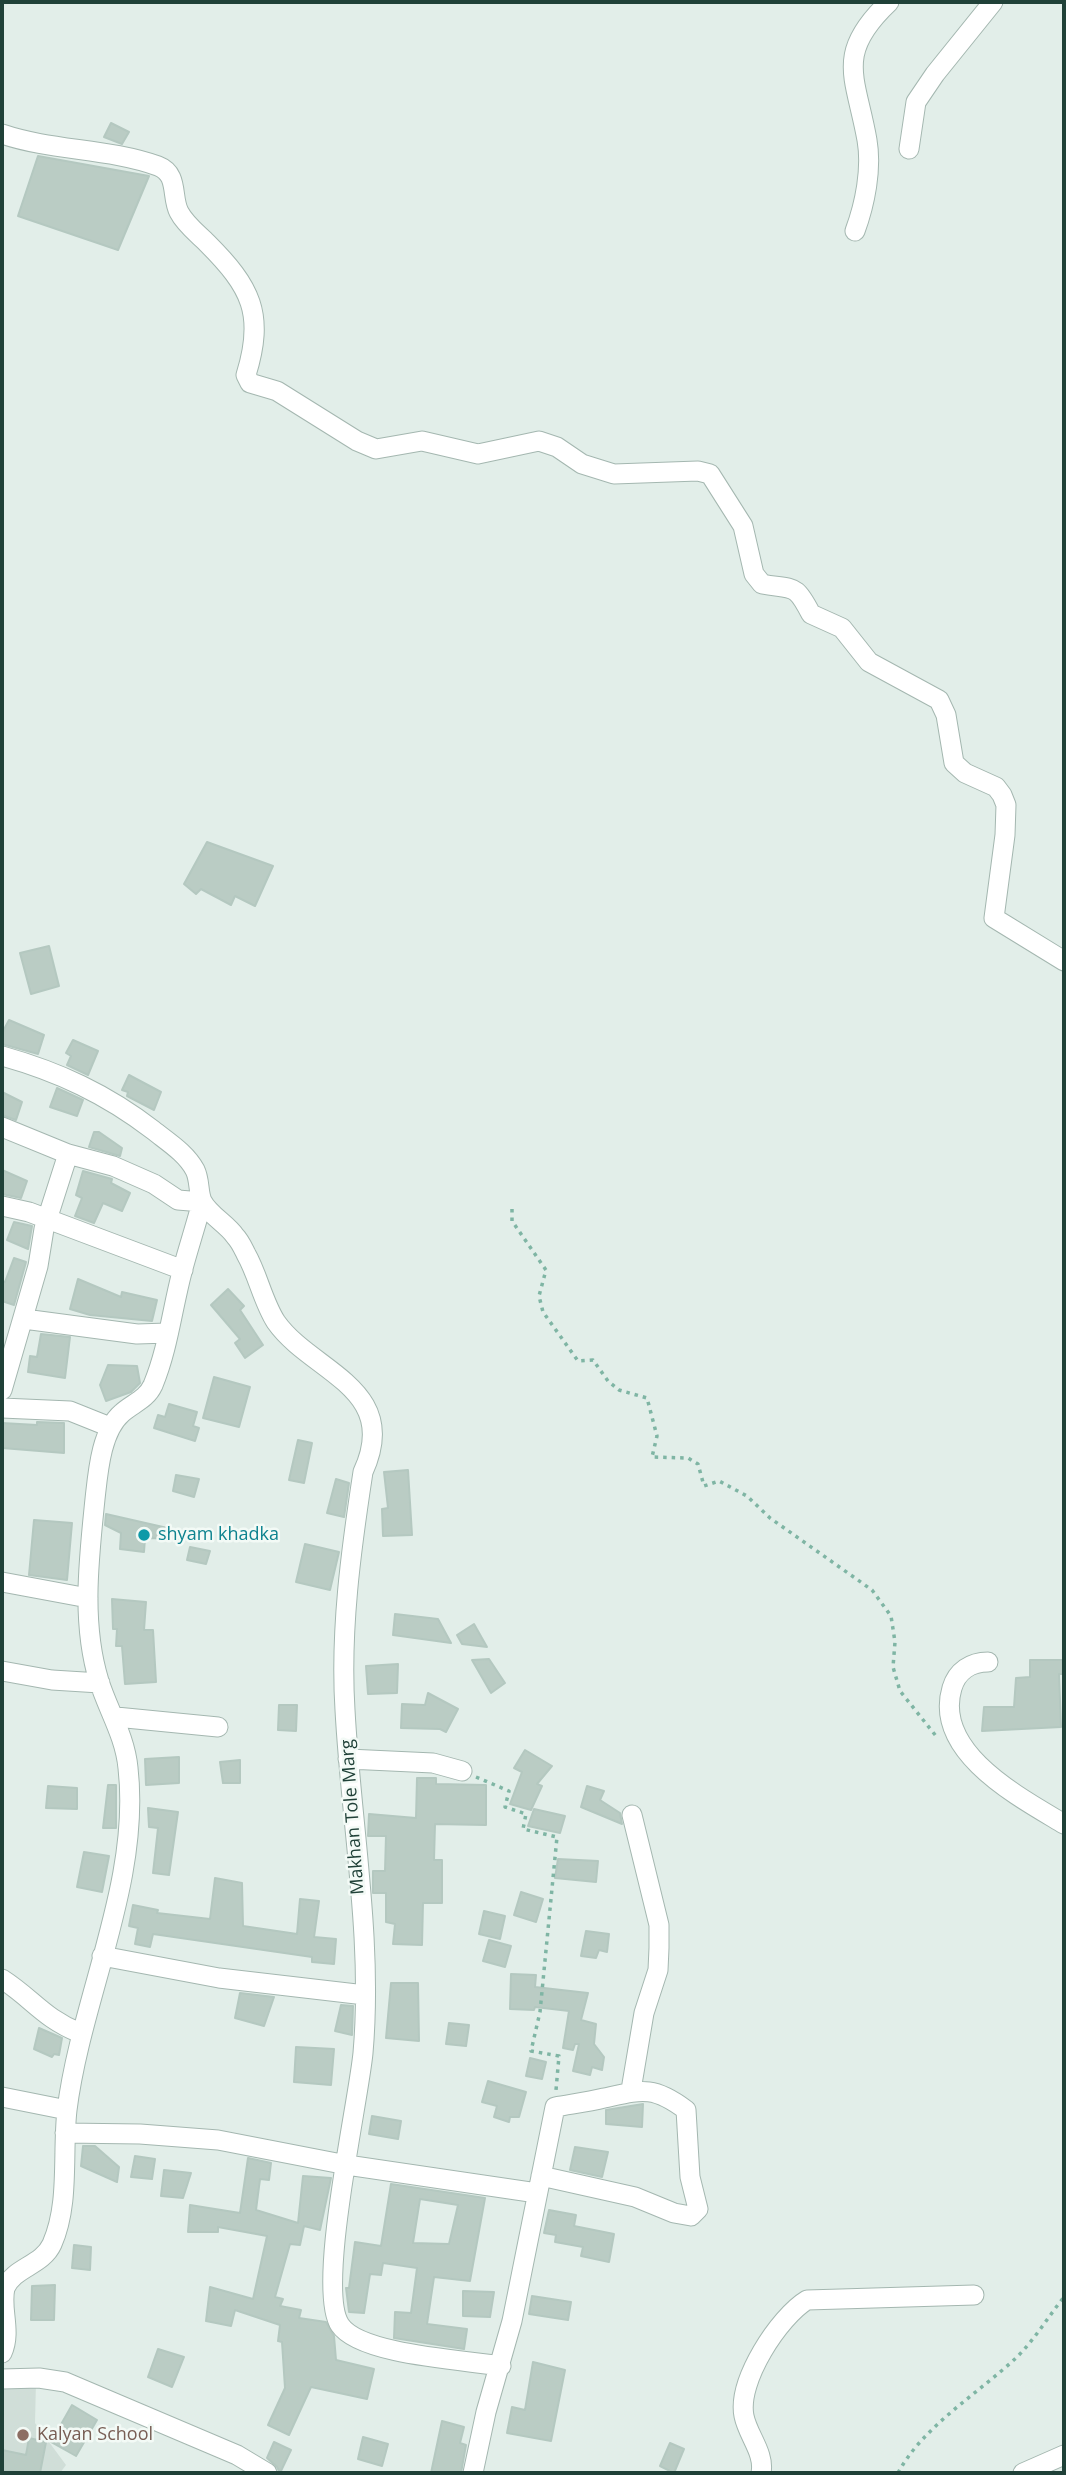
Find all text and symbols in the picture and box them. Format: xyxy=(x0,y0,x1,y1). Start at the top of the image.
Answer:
place label: shyam khadka xyxy=(158,1524,279,1546)
marker: shyam khadka xyxy=(136,1527,152,1543)
street label: Makhan Tole Marg xyxy=(337,1739,369,1895)
place label: Kalyan School xyxy=(37,2424,153,2446)
marker: Kalyan School xyxy=(15,2427,31,2443)

